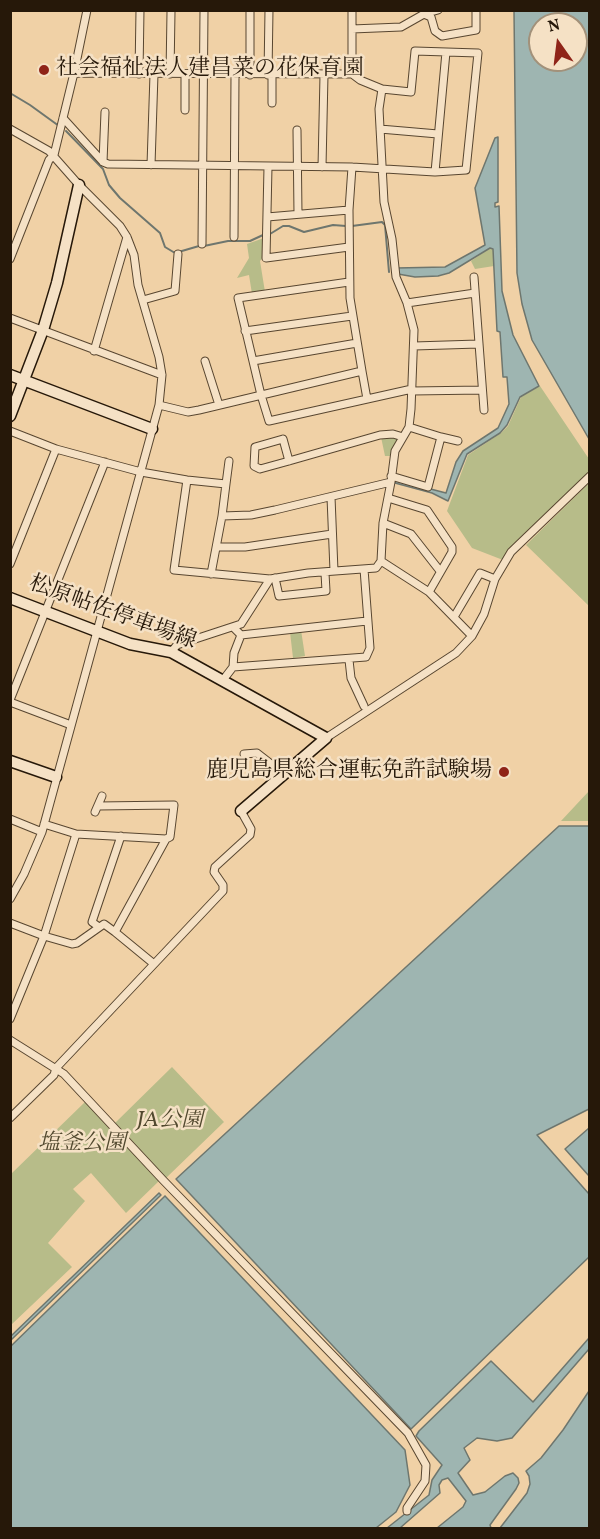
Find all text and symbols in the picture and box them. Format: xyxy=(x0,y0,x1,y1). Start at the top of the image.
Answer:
north arrow xyxy=(528,12,588,72)
text: N xyxy=(546,14,562,39)
place label: 社会福祉法人建昌菜の花保育園 xyxy=(56,57,364,83)
marker: 社会福祉法人建昌菜の花保育園 xyxy=(37,63,51,77)
street label: 松原帖佐停車場線 xyxy=(25,571,199,657)
place label: 鹿児島県総合運転免許試験場 xyxy=(206,759,492,785)
marker: 鹿児島県総合運転免許試験場 xyxy=(497,765,511,779)
park label: JA公園 xyxy=(137,1109,203,1135)
park label: 塩釜公園 xyxy=(38,1132,126,1158)

